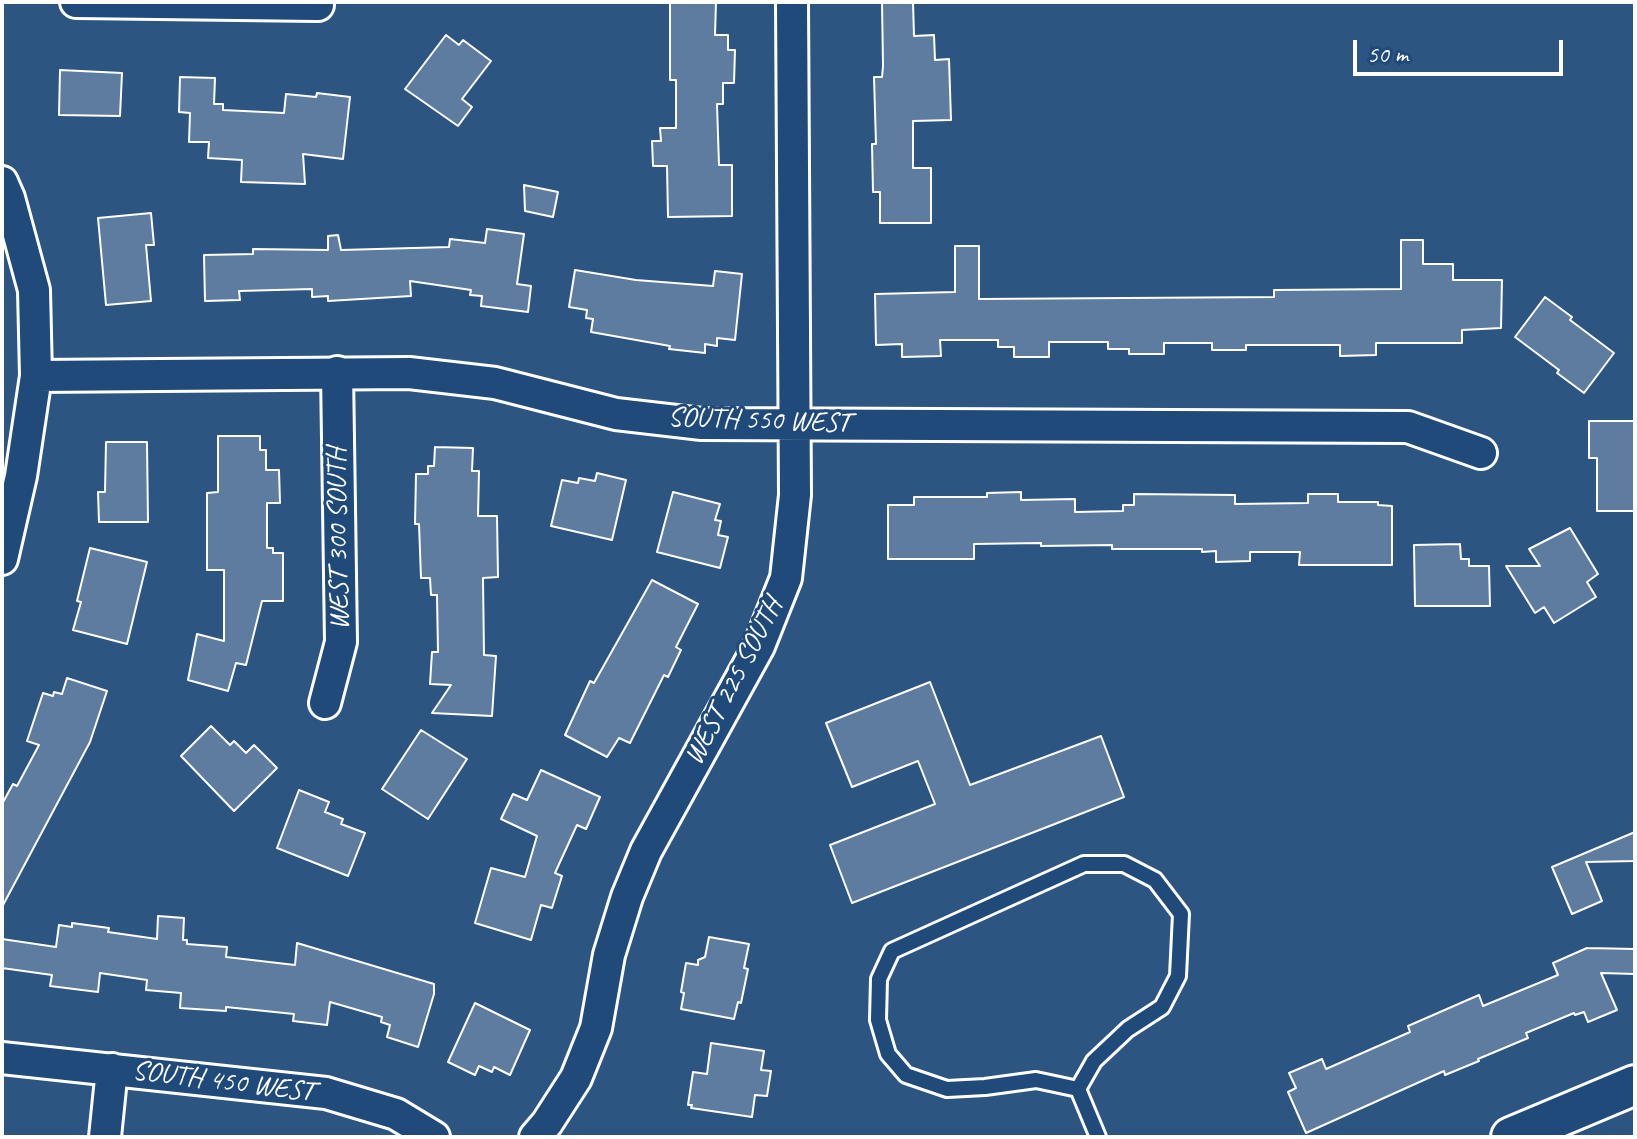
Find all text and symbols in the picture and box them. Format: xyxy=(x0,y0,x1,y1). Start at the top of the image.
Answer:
scale bar xyxy=(1357,24,1567,74)
text: 50 m xyxy=(1367,39,1408,69)
street label: SOUTH 550 WEST xyxy=(667,401,851,441)
street label: WEST 300 SOUTH xyxy=(321,448,357,630)
street label: WEST 225 SOUTH xyxy=(678,593,790,771)
street label: SOUTH 450 WEST xyxy=(130,1054,316,1110)

